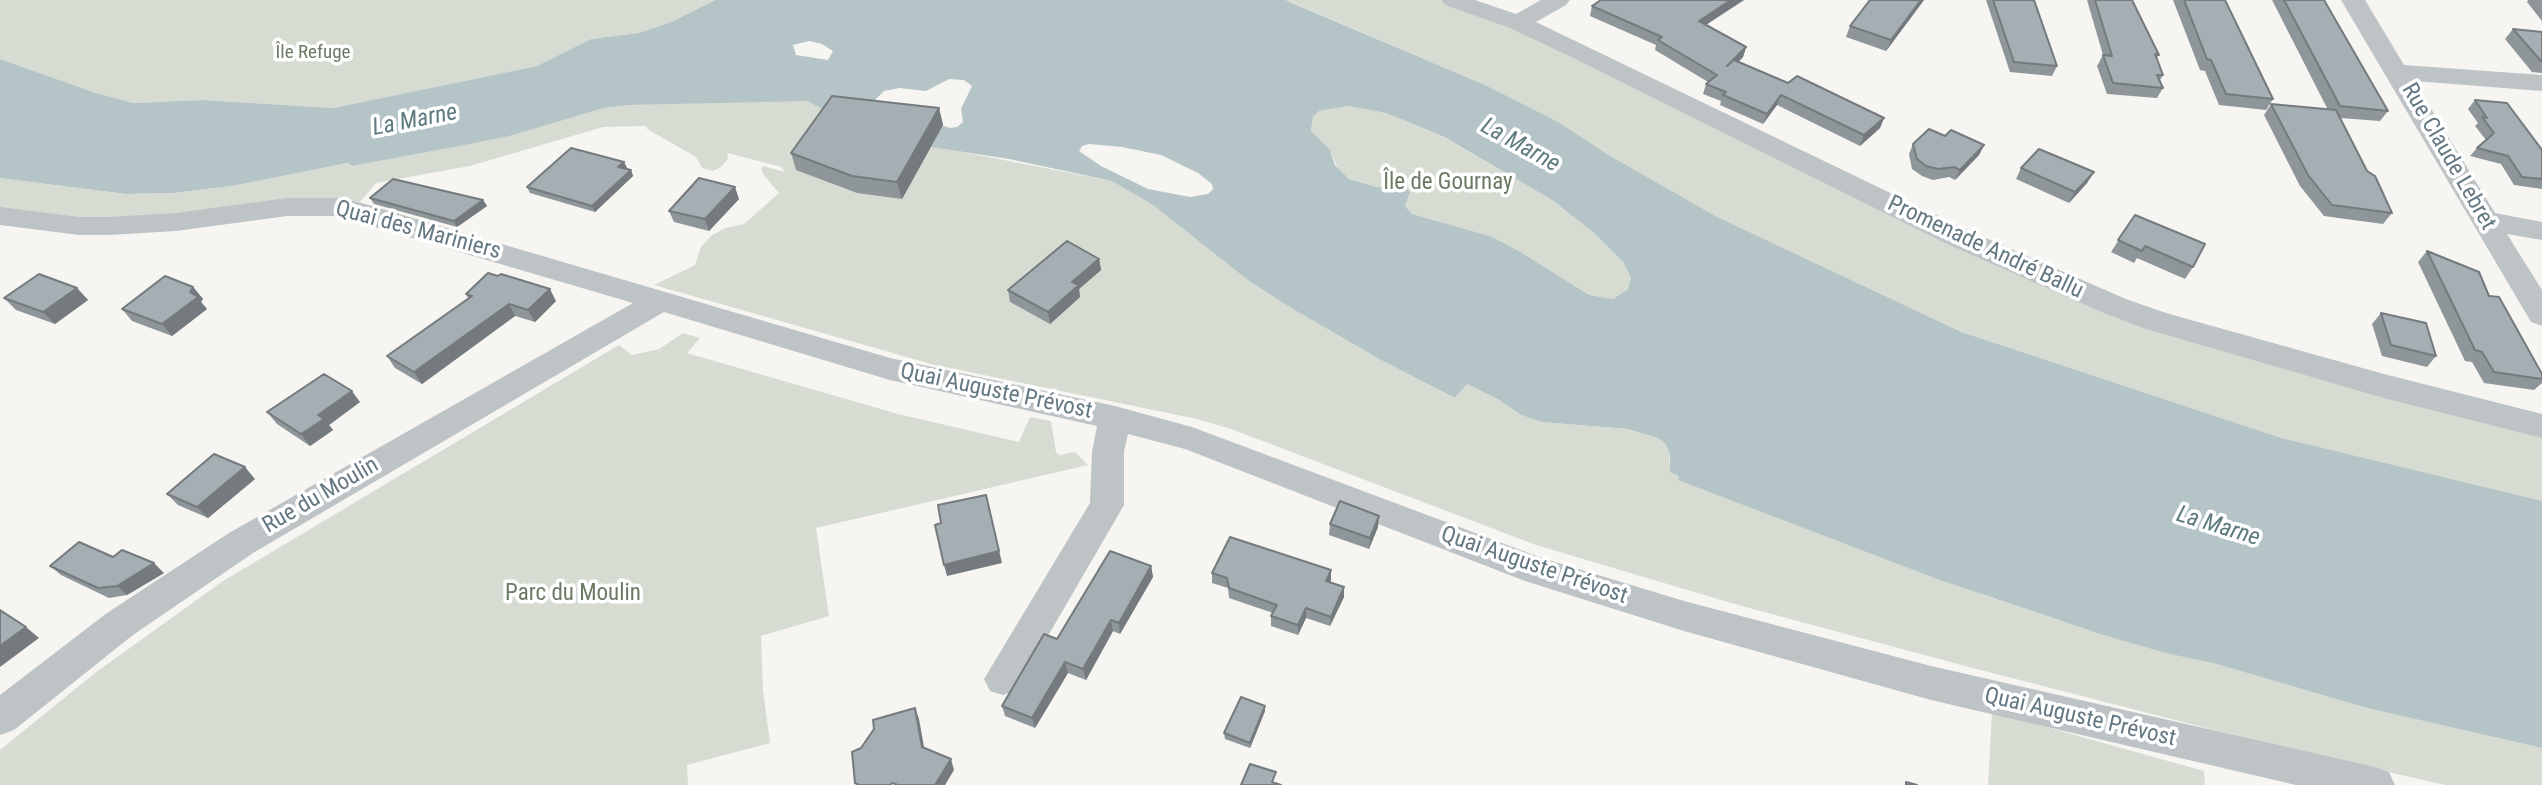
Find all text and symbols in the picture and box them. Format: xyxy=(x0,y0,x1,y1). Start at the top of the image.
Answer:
park label: Île Refuge xyxy=(276,42,350,64)
street label: Rue Claude Lebret xyxy=(2395,79,2501,235)
water label: La Marne xyxy=(370,99,460,143)
water label: La Marne xyxy=(1476,113,1564,179)
park label: Île de Gournay xyxy=(1383,169,1513,197)
street label: Promenade André Ballu xyxy=(1883,191,2087,305)
street label: Quai des Mariniers xyxy=(332,196,504,266)
street label: Quai Auguste Prévost xyxy=(898,358,1094,426)
street label: Rue du Moulin xyxy=(258,452,384,540)
water label: La Marne xyxy=(2173,501,2263,553)
street label: Quai Auguste Prévost xyxy=(1437,521,1631,611)
park label: Parc du Moulin xyxy=(505,580,641,608)
street label: Quai Auguste Prévost xyxy=(1982,683,2178,753)

